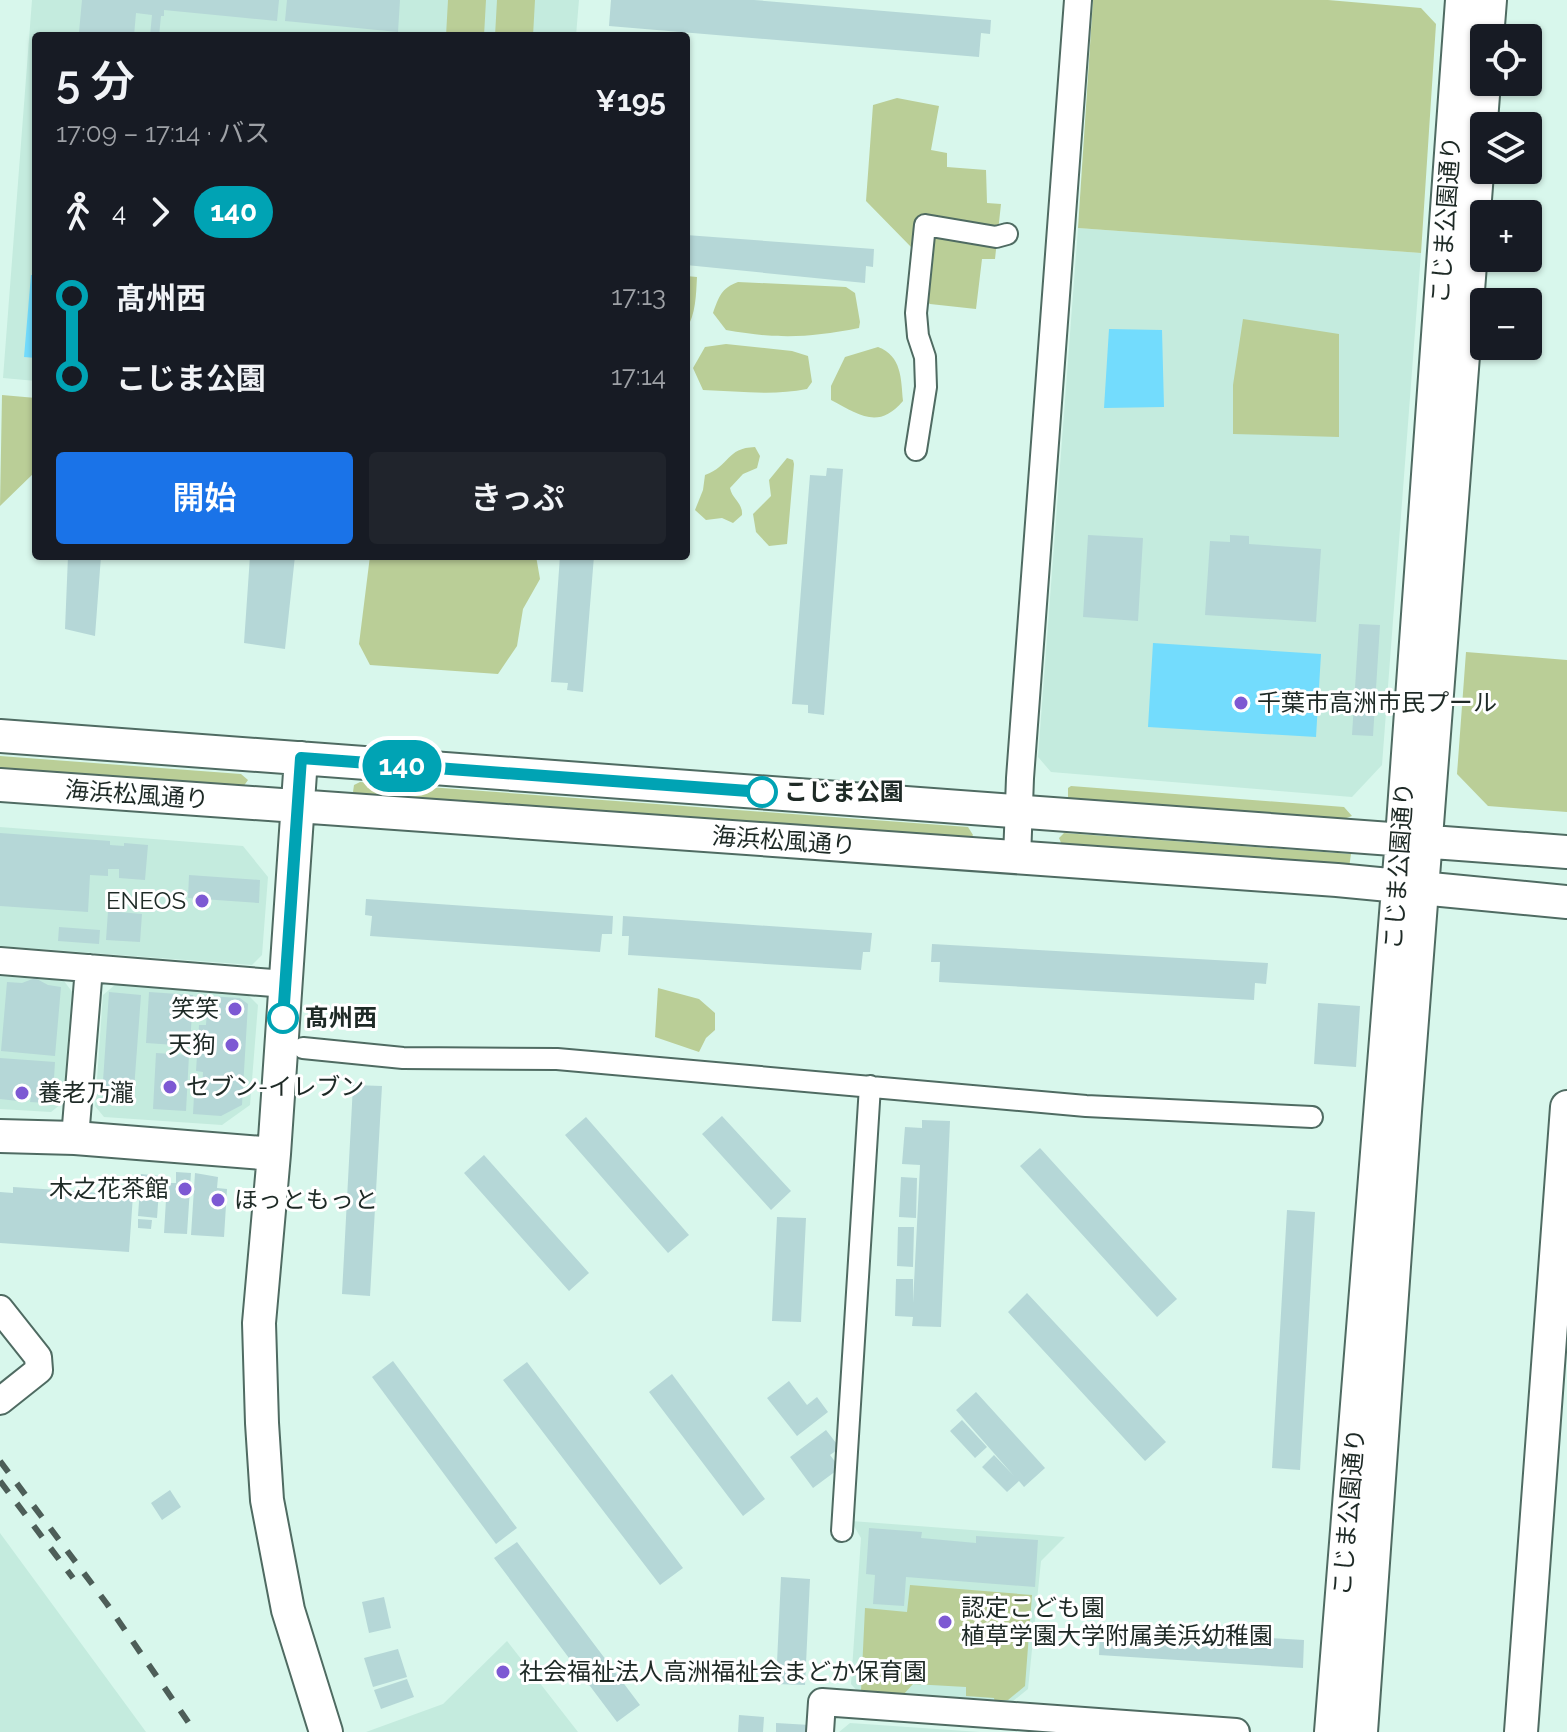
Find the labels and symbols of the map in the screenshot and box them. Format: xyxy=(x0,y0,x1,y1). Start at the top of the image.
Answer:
street label: こじま公園通り xyxy=(1425,135,1466,305)
place label: 千葉市高洲市民プール xyxy=(1257,688,1497,717)
marker: 千葉市高洲市民プール xyxy=(1232,694,1250,712)
line badge: 140 xyxy=(356,740,448,792)
street label: 海浜松風通り xyxy=(64,775,210,814)
marker: こじま公園 xyxy=(747,777,777,807)
place label: こじま公園 xyxy=(784,777,904,806)
street label: こじま公園通り xyxy=(1378,781,1419,951)
street label: 海浜松風通り xyxy=(711,821,857,860)
place label: ENEOS xyxy=(106,886,186,915)
marker: ENEOS xyxy=(193,892,211,910)
place label: 笑笑 xyxy=(171,994,219,1023)
marker: 笑笑 xyxy=(226,1000,244,1018)
marker: 髙州西 xyxy=(268,1003,298,1033)
place label: 髙州西 xyxy=(305,1003,377,1032)
place label: 天狗 xyxy=(168,1030,216,1059)
marker: 天狗 xyxy=(223,1036,241,1054)
place label: セブン-イレブン xyxy=(186,1072,364,1101)
place label: 養老乃瀧 xyxy=(38,1078,134,1107)
marker: セブン-イレブン xyxy=(161,1078,179,1096)
marker: 養老乃瀧 xyxy=(13,1084,31,1102)
place label: 木之花茶館 xyxy=(49,1174,169,1203)
marker: 木之花茶館 xyxy=(176,1180,194,1198)
place label: ほっともっと xyxy=(234,1185,378,1214)
marker: ほっともっと xyxy=(209,1191,227,1209)
street label: こじま公園通り xyxy=(1327,1427,1370,1597)
place label: 認定こども園 植草学園大学附属美浜幼稚園 xyxy=(961,1593,1273,1650)
marker: 認定こども園 植草学園大学附属美浜幼稚園 xyxy=(936,1613,954,1631)
place label: 社会福祉法人高洲福祉会まどか保育園 xyxy=(519,1657,927,1686)
marker: 社会福祉法人高洲福祉会まどか保育園 xyxy=(494,1663,512,1681)

